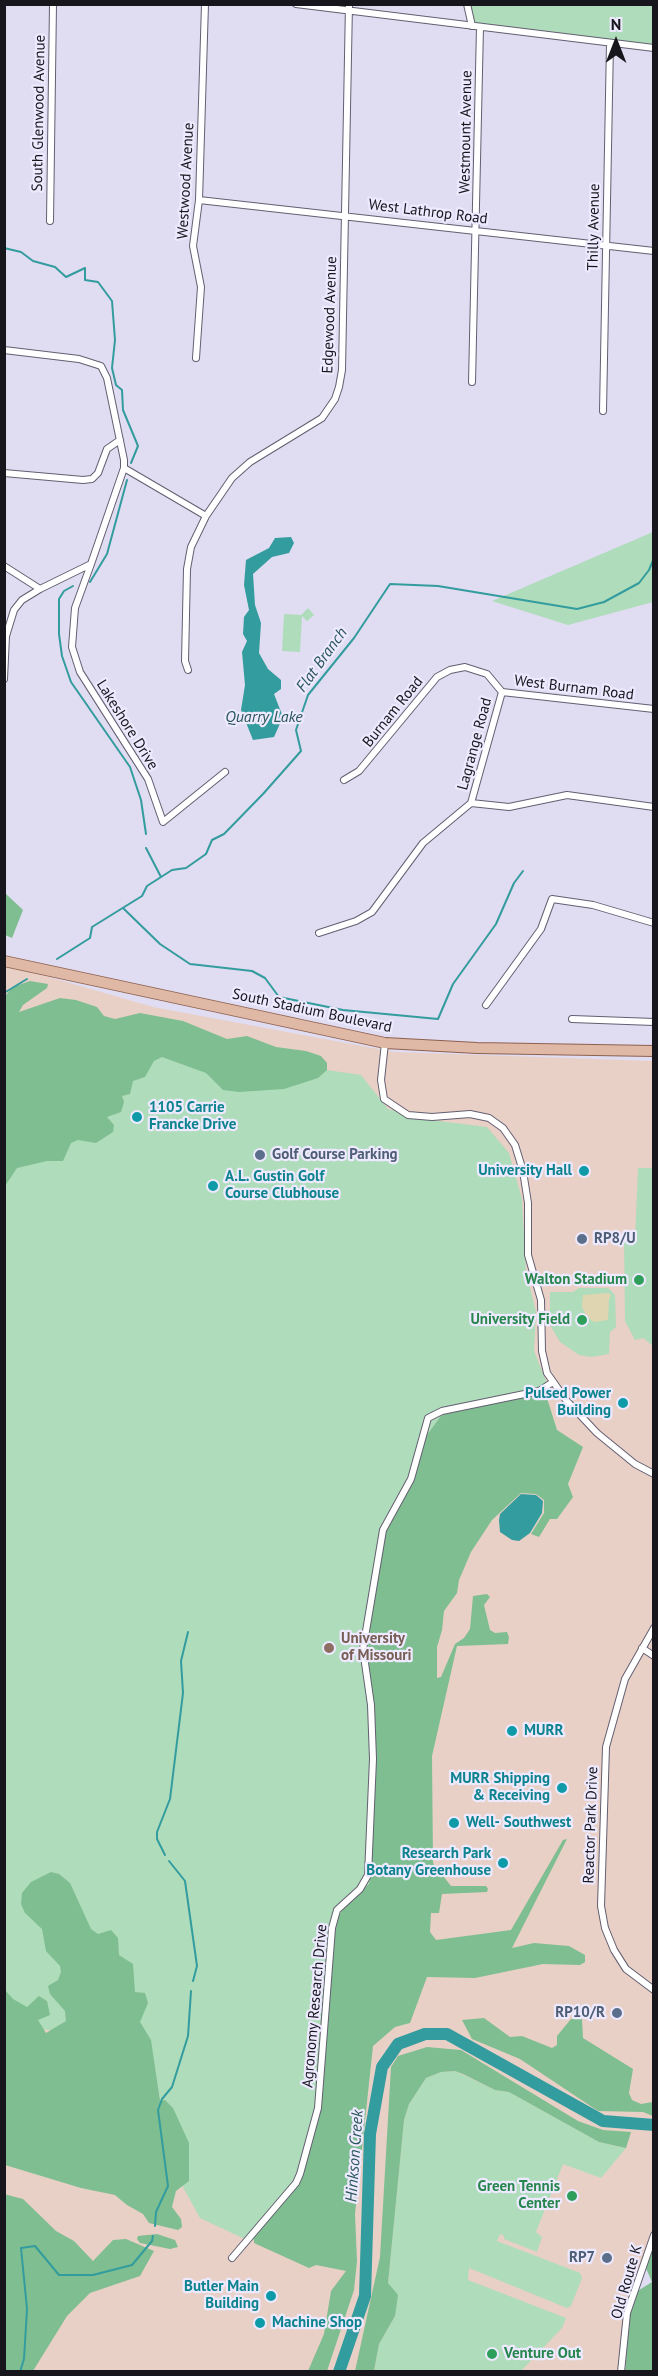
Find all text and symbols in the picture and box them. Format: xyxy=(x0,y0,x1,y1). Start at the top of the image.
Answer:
north arrow xyxy=(586,12,646,72)
text: N xyxy=(611,14,621,34)
street label: South Glenwood Avenue xyxy=(29,35,49,191)
street label: Westmount Avenue xyxy=(456,70,476,194)
street label: Westwood Avenue xyxy=(174,122,198,240)
street label: Thilly Avenue xyxy=(584,183,604,271)
street label: West Lathrop Road xyxy=(367,196,489,228)
street label: Edgewood Avenue xyxy=(319,256,341,374)
water label: Flat Branch xyxy=(292,624,352,696)
street label: West Burnam Road xyxy=(513,672,635,704)
street label: Burnam Road xyxy=(359,673,427,751)
street label: Lakeshore Drive xyxy=(92,677,162,773)
street label: Lagrange Road xyxy=(454,696,496,792)
water label: Quarry Lake xyxy=(225,707,303,727)
street label: South Stadium Boulevard xyxy=(231,985,393,1037)
place label: 1105 Carrie Francke Drive xyxy=(149,1099,236,1134)
marker: 1105 Carrie Francke Drive xyxy=(130,1110,144,1124)
place label: Golf Course Parking xyxy=(272,1146,398,1164)
marker: Golf Course Parking xyxy=(253,1148,267,1162)
place label: University Hall xyxy=(478,1162,572,1180)
marker: University Hall xyxy=(577,1164,591,1178)
place label: A.L. Gustin Golf Course Clubhouse xyxy=(225,1168,339,1203)
marker: A.L. Gustin Golf Course Clubhouse xyxy=(206,1179,220,1193)
place label: RP8/U xyxy=(594,1230,636,1248)
marker: RP8/U xyxy=(575,1232,589,1246)
place label: Walton Stadium xyxy=(525,1271,627,1289)
marker: Walton Stadium xyxy=(632,1273,646,1287)
place label: University Field xyxy=(470,1311,570,1329)
marker: University Field xyxy=(575,1313,589,1327)
place label: Pulsed Power Building xyxy=(525,1385,611,1420)
marker: Pulsed Power Building xyxy=(616,1396,630,1410)
place label: University of Missouri xyxy=(341,1630,412,1665)
marker: University of Missouri xyxy=(322,1641,336,1655)
place label: MURR xyxy=(524,1722,563,1740)
marker: MURR xyxy=(505,1724,519,1738)
street label: Reactor Park Drive xyxy=(580,1766,602,1884)
place label: MURR Shipping & Receiving xyxy=(450,1770,550,1805)
marker: MURR Shipping & Receiving xyxy=(555,1781,569,1795)
place label: Well- Southwest xyxy=(466,1814,571,1832)
marker: Well- Southwest xyxy=(447,1816,461,1830)
place label: Research Park Botany Greenhouse xyxy=(366,1845,491,1880)
marker: Research Park Botany Greenhouse xyxy=(496,1856,510,1870)
street label: Agronomy Research Drive xyxy=(299,1923,331,2089)
place label: RP10/R xyxy=(555,2004,605,2022)
marker: RP10/R xyxy=(610,2006,624,2020)
water label: Hinkson Creek xyxy=(342,2109,368,2203)
place label: Green Tennis Center xyxy=(478,2178,560,2213)
marker: Green Tennis Center xyxy=(565,2189,579,2203)
street label: Old Route K xyxy=(608,2243,646,2321)
place label: RP7 xyxy=(569,2249,595,2267)
marker: RP7 xyxy=(600,2251,614,2265)
place label: Butler Main Building xyxy=(184,2278,259,2313)
marker: Butler Main Building xyxy=(264,2289,278,2303)
place label: Machine Shop xyxy=(272,2314,362,2332)
marker: Machine Shop xyxy=(253,2316,267,2330)
place label: Venture Out xyxy=(504,2345,581,2363)
marker: Venture Out xyxy=(485,2347,499,2361)

